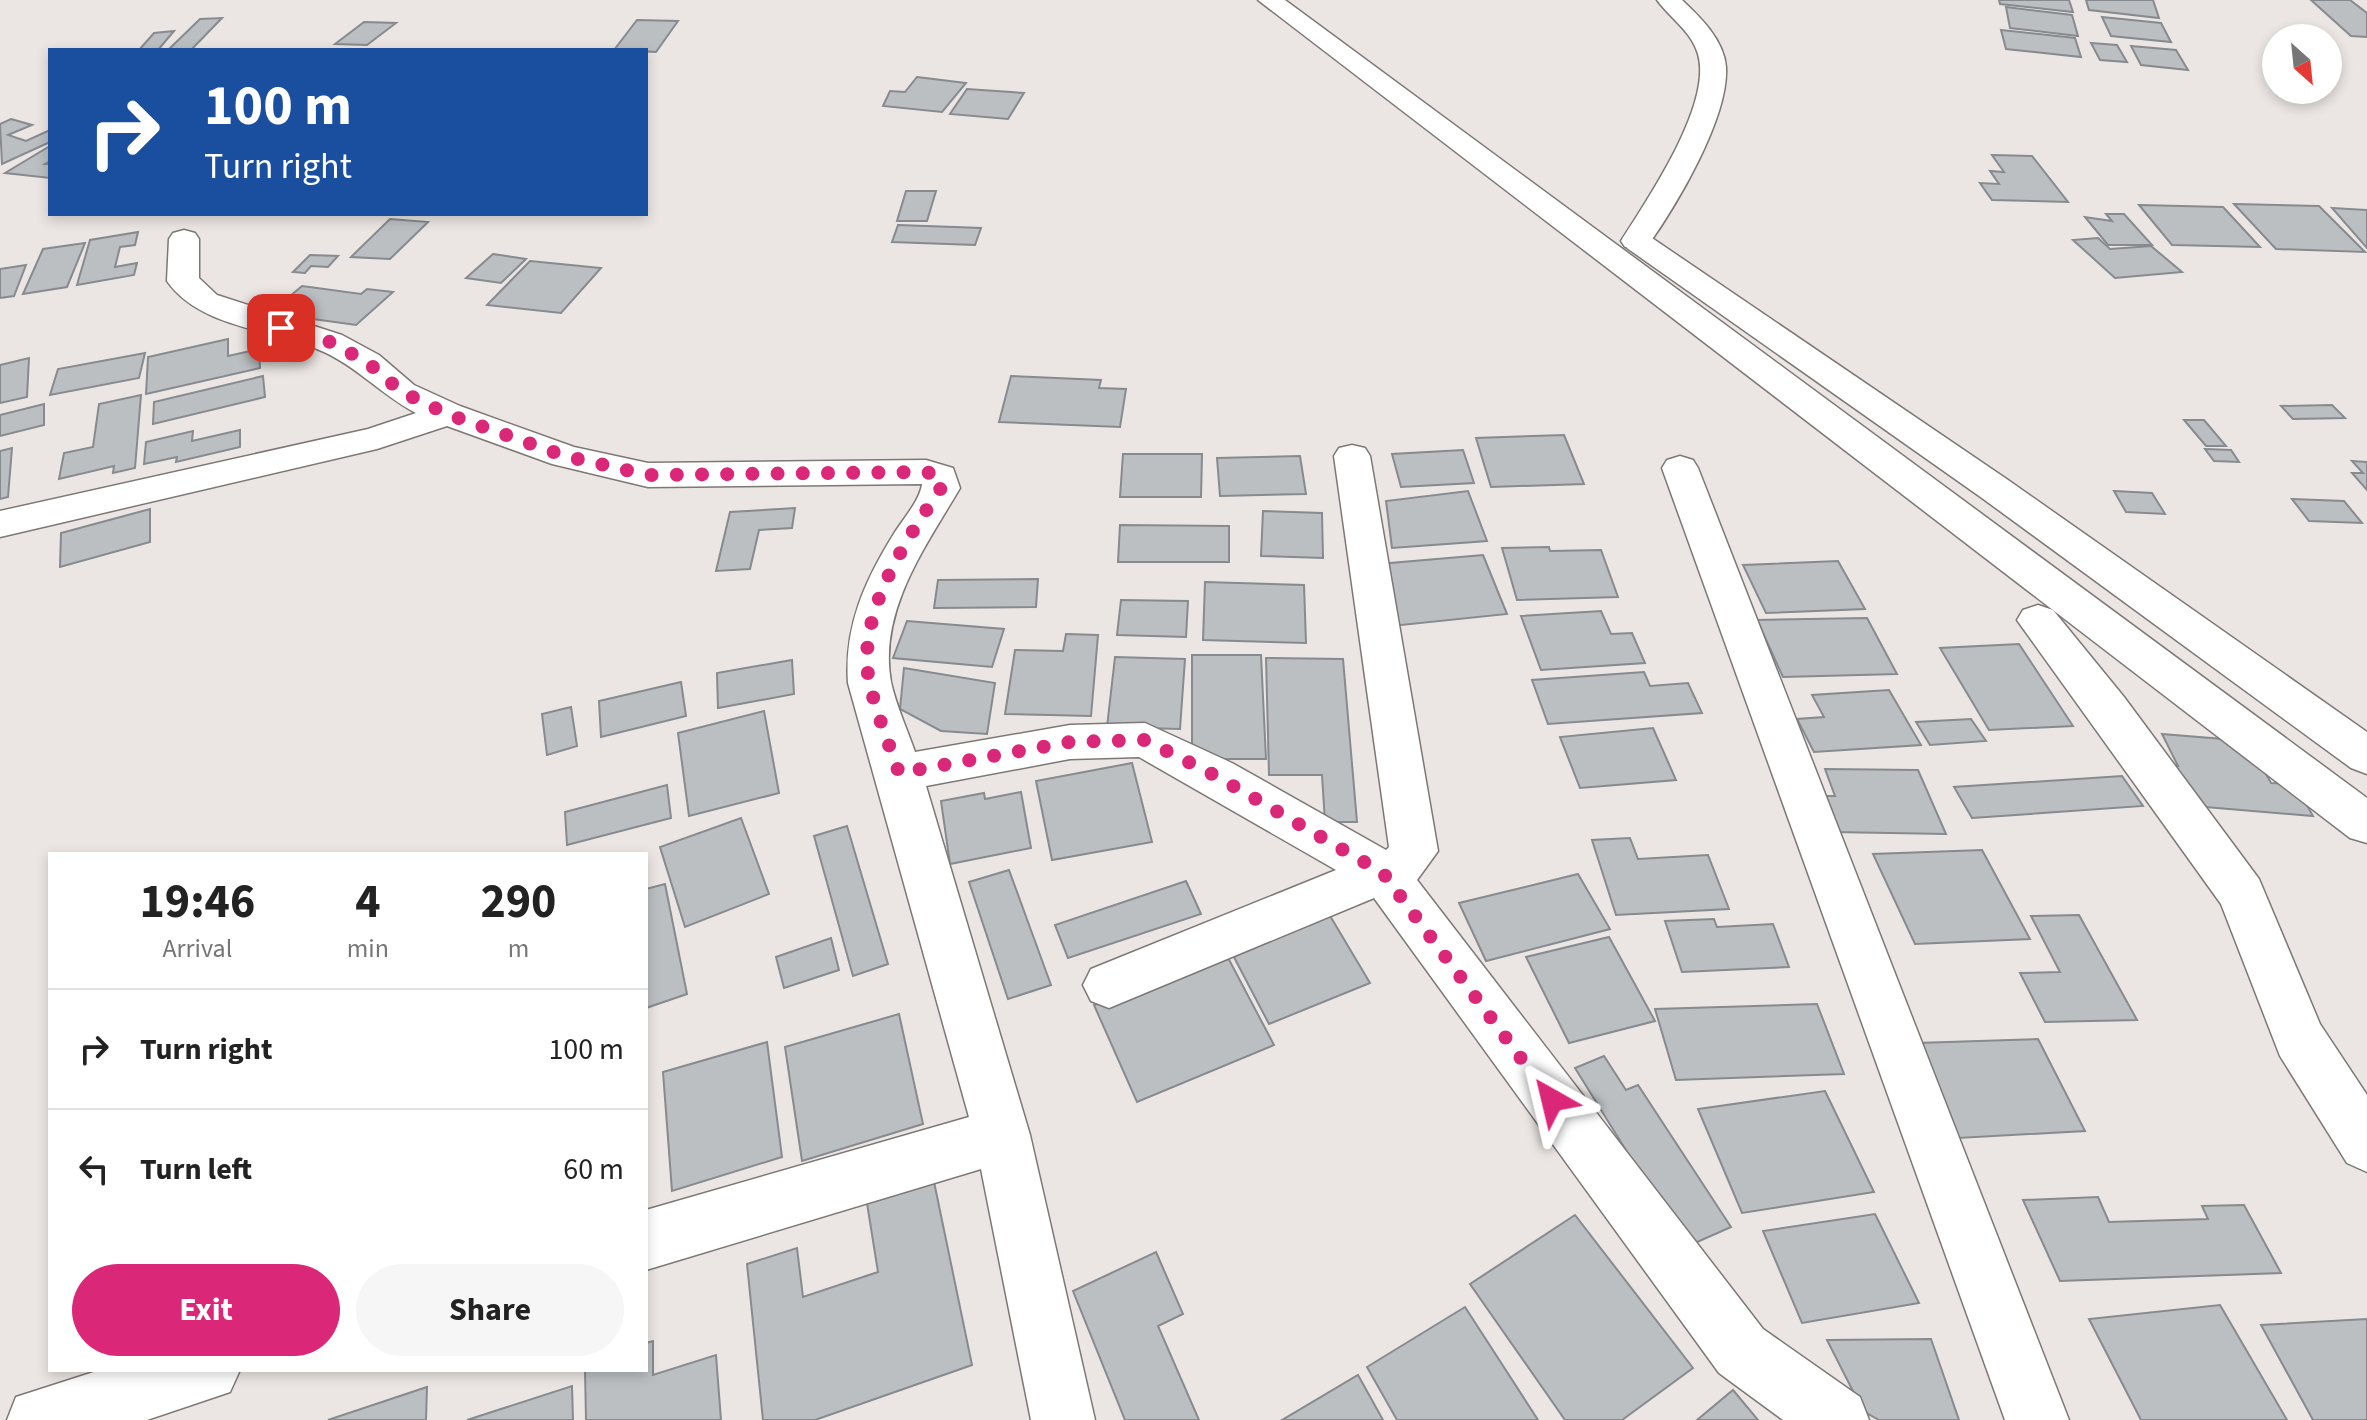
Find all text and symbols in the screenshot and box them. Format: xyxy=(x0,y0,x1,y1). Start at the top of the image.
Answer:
north arrow xyxy=(2262,24,2342,104)
map controls xyxy=(2262,24,2342,104)
text: 100 m xyxy=(204,67,352,146)
icon: right xyxy=(72,80,176,184)
text: Turn right xyxy=(204,141,352,192)
pin xyxy=(247,294,315,362)
icon: arrive xyxy=(259,306,303,350)
text: 19:46 xyxy=(139,868,255,936)
text: 4 xyxy=(355,868,381,936)
text: 290 xyxy=(480,868,556,936)
text: Arrival xyxy=(162,930,232,967)
text: min xyxy=(347,930,389,967)
text: m xyxy=(508,930,529,967)
icon: right xyxy=(72,1027,116,1071)
text: Turn right xyxy=(140,1028,272,1071)
text: 100 m xyxy=(548,1028,624,1071)
position arrow xyxy=(1510,1058,1594,1142)
icon: left xyxy=(72,1147,116,1191)
text: Turn left xyxy=(140,1148,252,1191)
text: 60 m xyxy=(563,1148,624,1191)
button: Exit xyxy=(72,1264,340,1356)
button: Share xyxy=(356,1264,624,1356)

